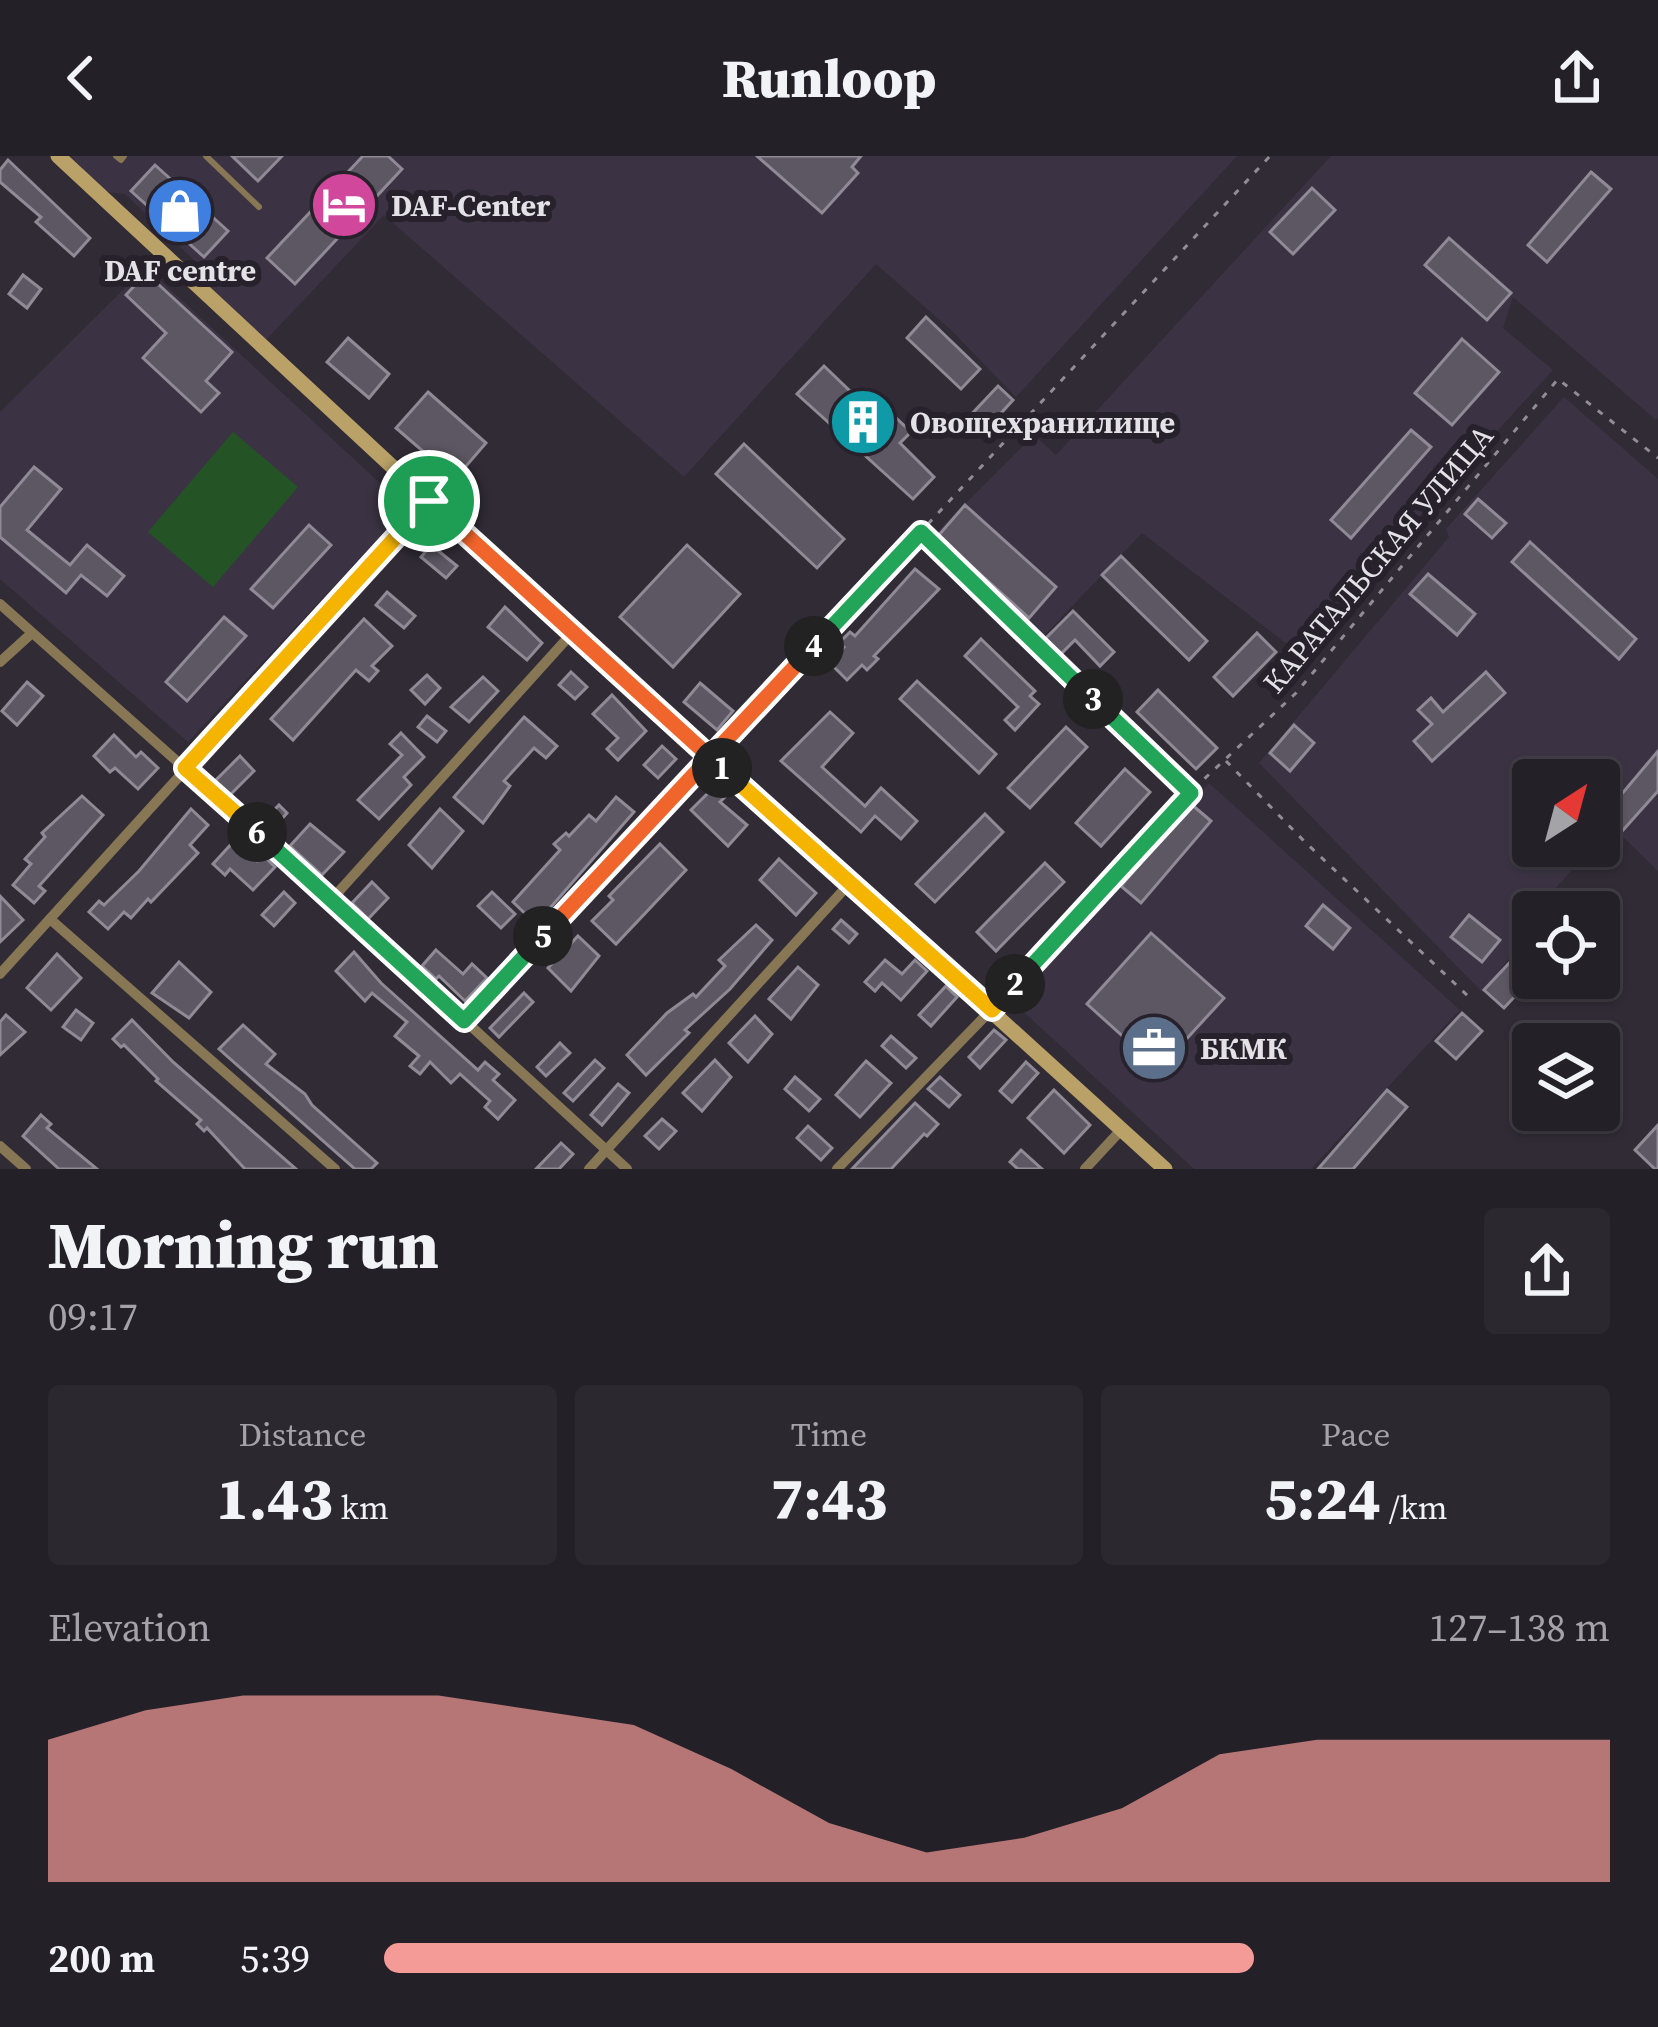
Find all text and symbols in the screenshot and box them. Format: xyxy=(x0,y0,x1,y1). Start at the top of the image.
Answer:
text: Runloop xyxy=(722,41,936,115)
icon: back xyxy=(48,45,114,111)
icon: share xyxy=(1544,45,1610,111)
hotel icon: DAF-Center xyxy=(309,170,379,240)
shop icon: DAF centre xyxy=(145,176,215,246)
place label: DAF-Center xyxy=(391,185,550,226)
place label: DAF centre xyxy=(104,250,256,291)
building icon: Овощехранилище xyxy=(828,387,898,457)
place label: Овощехранилище xyxy=(910,402,1175,443)
street label: КАРАТАЛЬСКАЯ УЛИЦА xyxy=(1254,416,1502,702)
pin xyxy=(378,450,480,552)
icon: arrive xyxy=(396,468,462,534)
pin: 4 xyxy=(784,616,844,676)
text: 4 xyxy=(805,623,823,668)
pin: 3 xyxy=(1063,669,1123,729)
text: 3 xyxy=(1084,676,1102,721)
pin: 1 xyxy=(692,738,752,798)
text: 1 xyxy=(713,745,731,790)
north arrow xyxy=(1512,759,1620,867)
map controls xyxy=(1512,759,1620,1131)
pin: 6 xyxy=(227,802,287,862)
text: 6 xyxy=(248,809,266,854)
button: locate xyxy=(1512,891,1620,999)
pin: 5 xyxy=(513,906,573,966)
text: 5 xyxy=(534,913,552,958)
pin: 2 xyxy=(985,954,1045,1014)
text: 2 xyxy=(1006,961,1024,1006)
office icon: БКМК xyxy=(1119,1013,1189,1083)
button: layers xyxy=(1512,1023,1620,1131)
place label: БКМК xyxy=(1200,1028,1287,1069)
text: Morning run xyxy=(48,1200,439,1290)
button: share xyxy=(1484,1208,1610,1334)
text: 09:17 xyxy=(48,1290,138,1343)
text: Distance xyxy=(238,1412,366,1457)
text: Time xyxy=(791,1412,867,1457)
text: Pace xyxy=(1321,1412,1390,1457)
text: 1.43 xyxy=(216,1457,333,1539)
text: 7:43 xyxy=(770,1457,888,1539)
text: 5:24 xyxy=(1264,1457,1381,1539)
text: km xyxy=(333,1485,389,1530)
text: /km xyxy=(1381,1485,1447,1530)
text: Elevation xyxy=(48,1601,211,1654)
text: 127–138 m xyxy=(1429,1601,1610,1654)
text: 200 m xyxy=(48,1932,155,1985)
text: 5:39 xyxy=(240,1932,310,1985)

